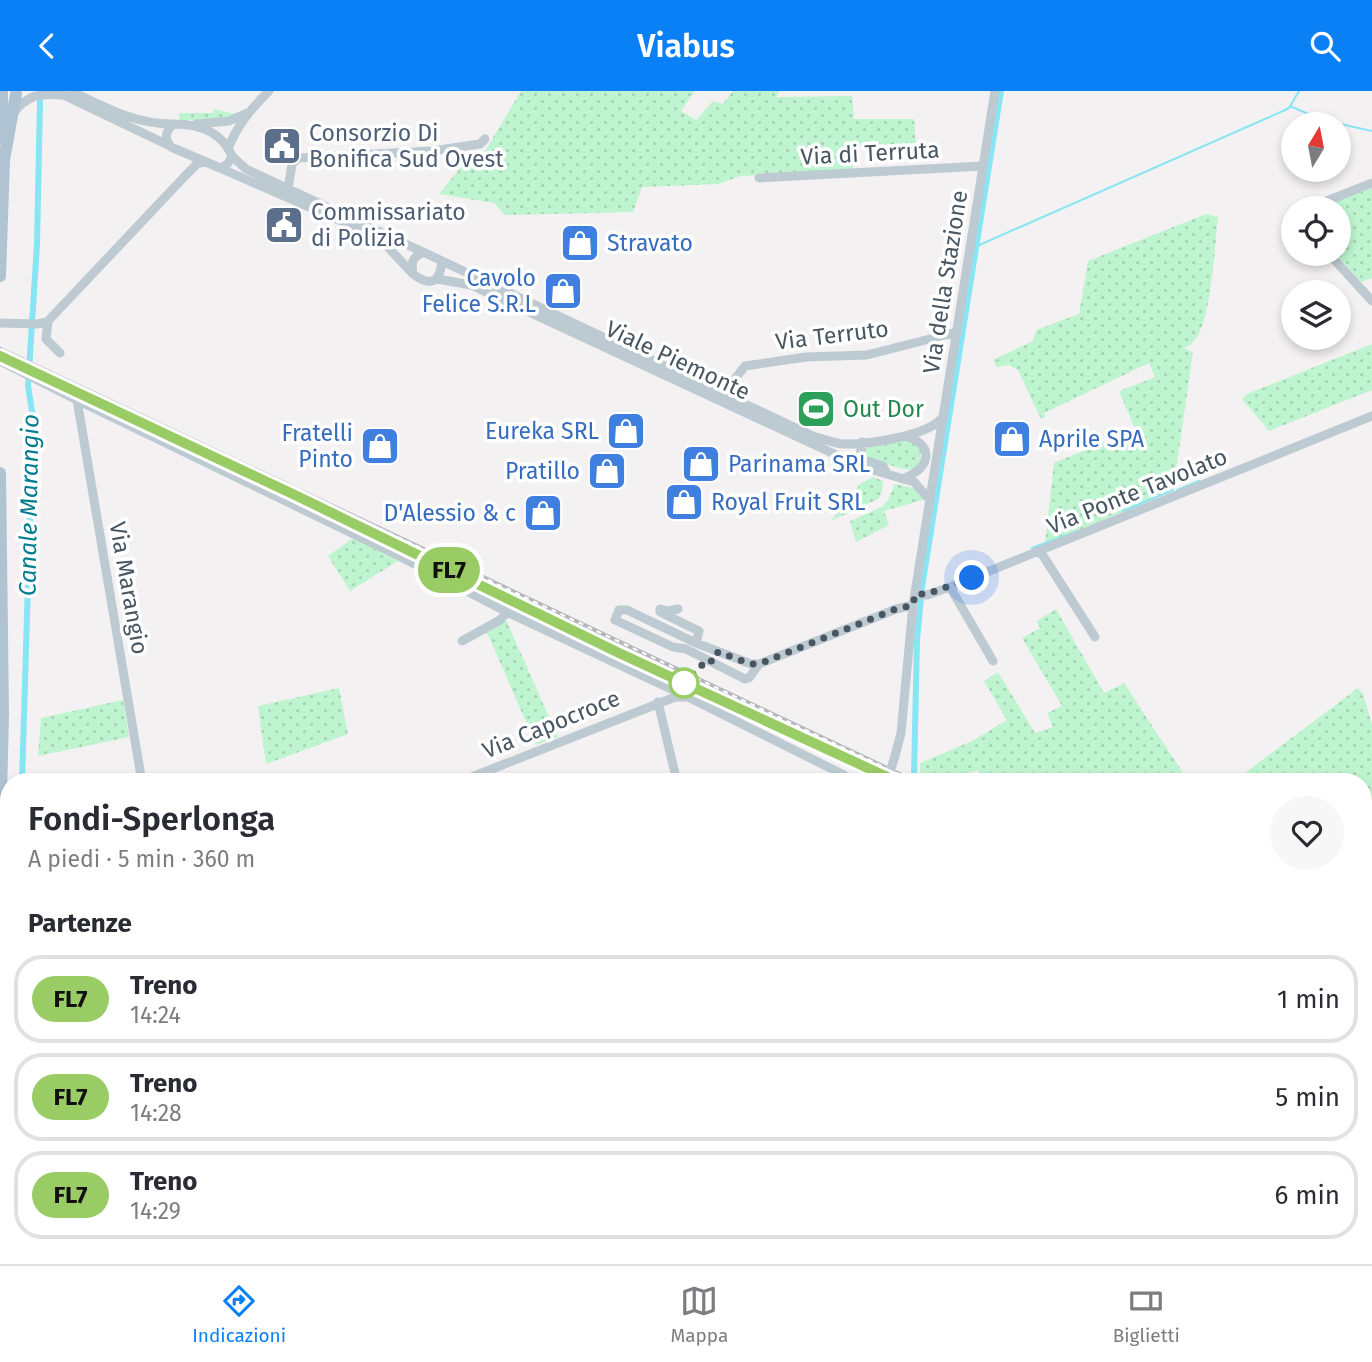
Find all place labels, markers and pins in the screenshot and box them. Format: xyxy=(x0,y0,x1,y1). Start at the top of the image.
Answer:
place label: Consorzio Di Bonifica Sud Ovest xyxy=(309,119,504,173)
public building icon: Consorzio Di Bonifica Sud Ovest xyxy=(261,125,303,167)
place label: Commissariato di Polizia xyxy=(311,198,466,252)
public building icon: Commissariato di Polizia xyxy=(263,204,305,246)
shop icon: Stravato xyxy=(559,222,601,264)
place label: Stravato xyxy=(607,229,693,257)
place label: Cavolo Felice S.R.L xyxy=(422,264,536,318)
shop icon: Cavolo Felice S.R.L xyxy=(542,270,584,312)
sports icon: Out Dor xyxy=(795,388,837,430)
place label: Out Dor xyxy=(843,395,924,423)
shop icon: Eureka SRL xyxy=(605,410,647,452)
place label: Eureka SRL xyxy=(485,417,599,445)
shop icon: Aprile SPA xyxy=(991,418,1033,460)
place label: Fratelli Pinto xyxy=(281,419,353,473)
shop icon: Fratelli Pinto xyxy=(359,425,401,467)
place label: Aprile SPA xyxy=(1039,425,1145,453)
shop icon: Parinama SRL xyxy=(680,443,722,485)
shop icon: Pratillo xyxy=(586,450,628,492)
place label: Parinama SRL xyxy=(728,450,870,478)
place label: Pratillo xyxy=(505,457,580,485)
shop icon: Royal Fruit SRL xyxy=(663,481,705,523)
place label: Royal Fruit SRL xyxy=(711,488,866,516)
shop icon: D'Alessio & c xyxy=(522,492,564,534)
place label: D'Alessio & c xyxy=(383,499,516,527)
unlabelled marker xyxy=(669,668,699,698)

